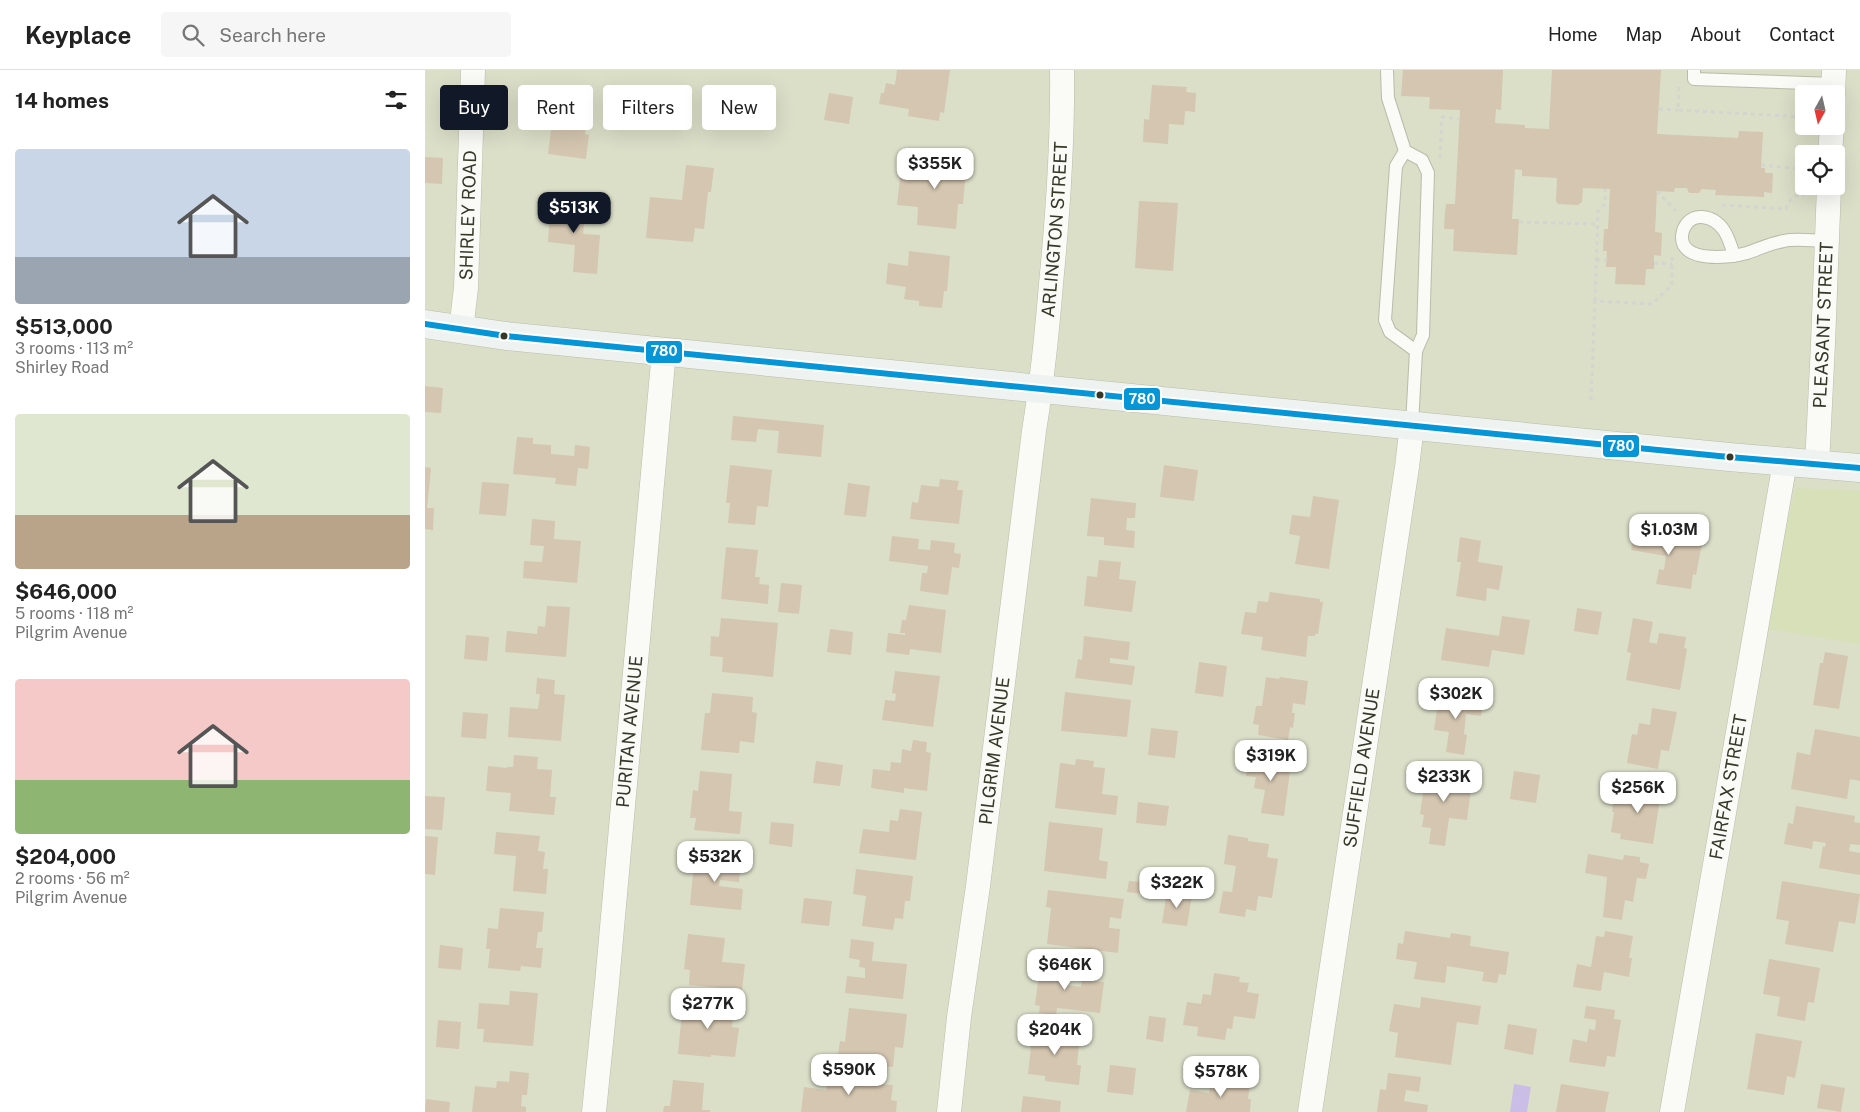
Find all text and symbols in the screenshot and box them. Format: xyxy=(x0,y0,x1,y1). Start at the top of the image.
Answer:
search box xyxy=(161,12,511,57)
text: Keyplace xyxy=(25,21,131,49)
icon: search xyxy=(179,21,207,49)
text: Search here xyxy=(219,24,326,46)
text: Home xyxy=(1548,24,1598,45)
text: Map xyxy=(1626,24,1662,45)
text: About xyxy=(1690,24,1741,45)
text: Contact xyxy=(1769,24,1835,45)
chip: Buy xyxy=(440,85,508,130)
chip: Rent xyxy=(518,85,593,130)
chip: Filters xyxy=(603,85,692,130)
chip: New xyxy=(702,85,776,130)
north arrow xyxy=(1795,85,1845,135)
map controls xyxy=(1795,85,1845,195)
icon: filters xyxy=(382,86,410,114)
text: 14 homes xyxy=(15,88,109,113)
street label: ARLINGTON STREET xyxy=(1037,141,1071,318)
button: locate xyxy=(1795,145,1845,195)
pin: $355K xyxy=(900,148,970,190)
street label: SHIRLEY ROAD xyxy=(455,150,480,281)
text: $355K xyxy=(908,154,962,173)
icon: home xyxy=(168,181,258,271)
pin: $513K xyxy=(539,191,609,234)
text: $513K xyxy=(549,198,599,217)
street label: PLEASANT STREET xyxy=(1809,241,1837,409)
text: $513,000 xyxy=(15,314,113,339)
unlabelled marker xyxy=(499,331,509,341)
text: 3 rooms · 113 m² xyxy=(15,339,133,358)
line badge: 780 xyxy=(645,340,683,364)
text: 780 xyxy=(650,343,678,359)
text: Shirley Road xyxy=(15,358,109,377)
line badge: 780 xyxy=(1123,387,1161,411)
unlabelled marker xyxy=(1095,390,1105,400)
text: 780 xyxy=(1128,391,1156,407)
line badge: 780 xyxy=(1602,434,1640,458)
text: 780 xyxy=(1607,438,1635,454)
icon: home xyxy=(168,446,258,536)
unlabelled marker xyxy=(1725,452,1735,462)
pin: $1.03M xyxy=(1628,514,1710,556)
text: $1.03M xyxy=(1640,520,1698,539)
text: $646,000 xyxy=(15,579,117,604)
text: 5 rooms · 118 m² xyxy=(15,604,134,623)
text: Pilgrim Avenue xyxy=(15,623,127,642)
street label: PURITAN AVENUE xyxy=(612,655,646,809)
street label: PILGRIM AVENUE xyxy=(975,676,1014,826)
pin: $302K xyxy=(1421,678,1491,720)
text: $302K xyxy=(1429,684,1483,703)
street label: SUFFIELD AVENUE xyxy=(1339,687,1384,849)
icon: home xyxy=(168,711,258,801)
street label: FAIRFAX STREET xyxy=(1705,712,1751,861)
pin: $319K xyxy=(1236,740,1306,782)
text: $319K xyxy=(1246,746,1296,765)
pin: $233K xyxy=(1409,760,1479,803)
text: $233K xyxy=(1417,767,1471,786)
pin: $256K xyxy=(1603,772,1673,814)
text: $256K xyxy=(1611,778,1665,797)
pin: $532K xyxy=(680,840,750,883)
text: $204,000 xyxy=(15,844,116,869)
text: $532K xyxy=(688,847,742,866)
pin: $322K xyxy=(1142,866,1212,909)
text: 2 rooms · 56 m² xyxy=(15,869,130,888)
text: $322K xyxy=(1150,873,1204,892)
text: Pilgrim Avenue xyxy=(15,888,127,907)
pin: $646K xyxy=(1030,948,1100,991)
text: $646K xyxy=(1038,955,1092,974)
pin: $277K xyxy=(673,988,743,1030)
text: $277K xyxy=(682,994,734,1013)
pin: $204K xyxy=(1020,1014,1090,1056)
text: $204K xyxy=(1028,1020,1082,1039)
pin: $590K xyxy=(814,1054,884,1096)
pin: $578K xyxy=(1186,1056,1256,1098)
text: $590K xyxy=(822,1060,876,1079)
text: $578K xyxy=(1194,1062,1248,1081)

